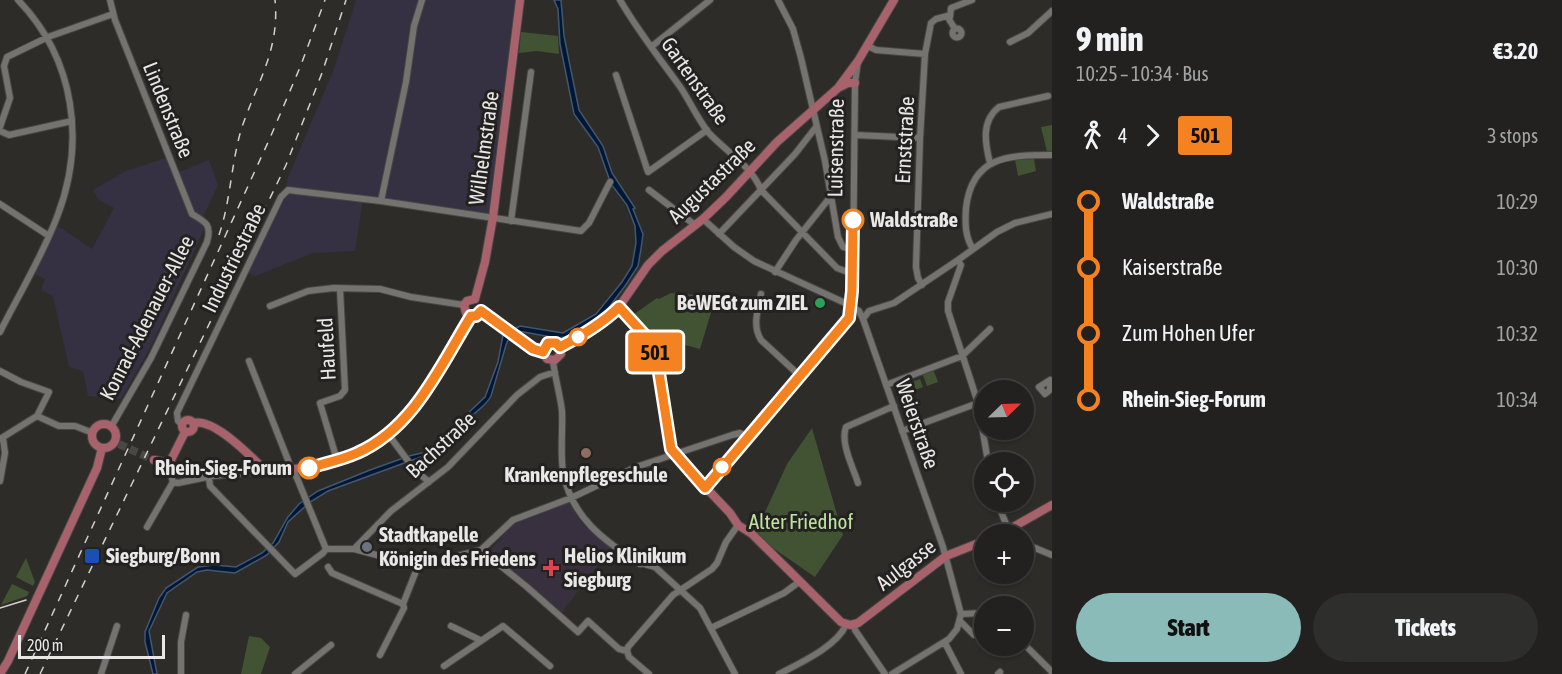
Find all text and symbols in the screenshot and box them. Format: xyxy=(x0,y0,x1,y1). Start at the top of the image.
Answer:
text: 9 min xyxy=(1076,20,1143,58)
street label: Gartenstraße xyxy=(657,32,735,129)
text: €3.20 xyxy=(1493,38,1538,64)
street label: Lindenstraße xyxy=(139,58,199,161)
text: 10:25 – 10:34 · Bus xyxy=(1076,62,1209,85)
street label: Wilhelmstraße xyxy=(463,90,503,206)
street label: Ernststraße xyxy=(890,96,918,184)
street label: Luisenstraße xyxy=(822,98,848,198)
icon: walk xyxy=(1076,119,1109,152)
icon: forward xyxy=(1136,119,1169,152)
text: 501 xyxy=(1190,123,1220,147)
text: 4 xyxy=(1118,124,1127,147)
text: 3 stops xyxy=(1487,124,1538,147)
street label: Augustastraße xyxy=(663,133,760,228)
text: Waldstraße xyxy=(1122,188,1214,214)
text: 10:29 xyxy=(1496,190,1538,213)
street label: Industriestraße xyxy=(196,199,270,316)
place label: Waldstraße xyxy=(869,207,958,231)
marker: Waldstraße xyxy=(842,209,864,231)
street label: Konrad-Adenauer-Allee xyxy=(94,231,198,404)
text: Kaiserstraße xyxy=(1122,254,1223,280)
text: 10:30 xyxy=(1496,256,1538,279)
place label: BeWEGt zum ZIEL xyxy=(677,290,808,314)
marker: BeWEGt zum ZIEL xyxy=(813,296,827,310)
street label: Haufeld xyxy=(312,317,340,381)
text: Zum Hohen Ufer xyxy=(1122,320,1254,346)
text: 10:32 xyxy=(1496,322,1538,345)
unlabelled marker xyxy=(569,328,587,346)
line badge: 501 xyxy=(620,332,690,372)
text: 501 xyxy=(640,340,670,364)
street label: Weierstraße xyxy=(891,376,944,472)
north arrow xyxy=(974,380,1034,440)
map controls xyxy=(974,380,1034,656)
text: Rhein-Sieg-Forum xyxy=(1122,386,1266,412)
text: 10:34 xyxy=(1496,388,1538,411)
street label: Bachstraße xyxy=(401,406,480,482)
marker: Krankenpflegeschule xyxy=(579,446,593,460)
button: locate xyxy=(974,452,1034,512)
place label: Rhein-Sieg-Forum xyxy=(155,455,292,479)
marker: Rhein-Sieg-Forum xyxy=(298,457,320,479)
unlabelled marker xyxy=(713,458,731,476)
place label: Krankenpflegeschule xyxy=(504,462,668,486)
park label: Alter Friedhof xyxy=(749,509,853,533)
place label: Stadtkapelle Königin des Friedens xyxy=(379,522,537,570)
button: + xyxy=(974,524,1034,584)
street label: Aulgasse xyxy=(871,534,940,595)
marker: Stadtkapelle Königin des Friedens xyxy=(360,540,374,554)
place label: Siegburg/Bonn xyxy=(106,543,220,567)
place label: Helios Klinikum Siegburg xyxy=(564,543,687,591)
marker: Siegburg/Bonn xyxy=(83,547,101,565)
marker: Helios Klinikum Siegburg xyxy=(542,559,560,577)
button: Start xyxy=(1076,593,1301,662)
button: Tickets xyxy=(1313,593,1538,662)
button: − xyxy=(974,596,1034,656)
scale bar xyxy=(18,632,165,660)
text: 200 m xyxy=(27,636,63,654)

